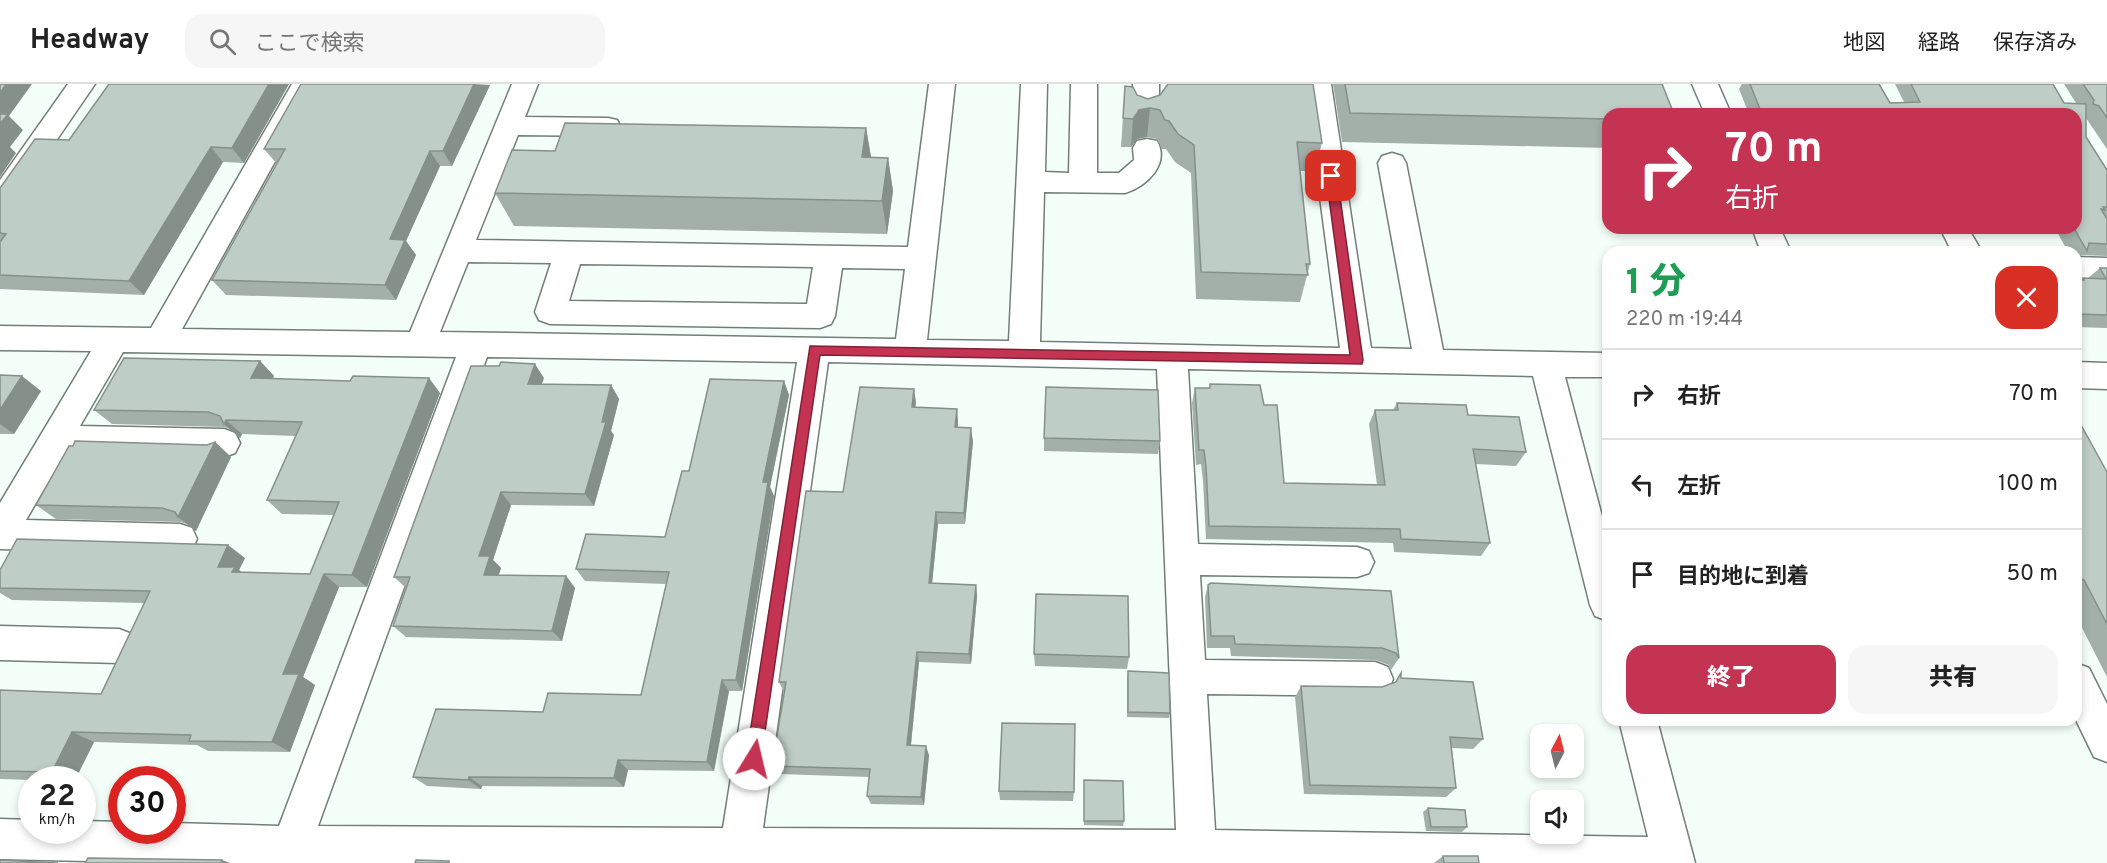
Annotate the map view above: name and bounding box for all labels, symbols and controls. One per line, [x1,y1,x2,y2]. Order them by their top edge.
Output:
search box [185,14,605,68]
text: Headway [30,23,149,59]
icon: search [206,25,239,58]
text: 地図 [1843,30,1885,57]
text: 経路 [1918,30,1960,57]
text: 保存済み [1993,30,2077,57]
text: ここで検索 [254,31,365,58]
text: 70 m [1725,124,1823,177]
icon: right [1626,132,1704,210]
pin [1305,150,1356,201]
icon: arrive [1314,159,1347,192]
text: 右折 [1725,183,1779,217]
text: 1 分 [1626,261,1686,307]
button: close [1995,266,2058,329]
text: 220 m · 19:44 [1626,307,1743,333]
icon: right [1626,378,1659,411]
text: 70 m [2009,381,2058,408]
text: 右折 [1677,384,1721,411]
icon: left [1626,468,1659,501]
text: 100 m [1998,471,2058,498]
text: 左折 [1677,474,1721,501]
icon: arrive [1626,558,1659,591]
text: 50 m [2006,561,2058,588]
text: 目的地に到着 [1677,564,1809,591]
button: 終了 [1626,645,1836,714]
button: 共有 [1848,645,2058,714]
north arrow [1530,724,1584,778]
map controls [1530,724,1584,844]
position arrow [722,727,786,791]
speed limit sign: 30 [108,766,186,844]
text: 22 [39,779,75,816]
button: sound [1530,790,1584,844]
text: km/h [39,811,75,830]

